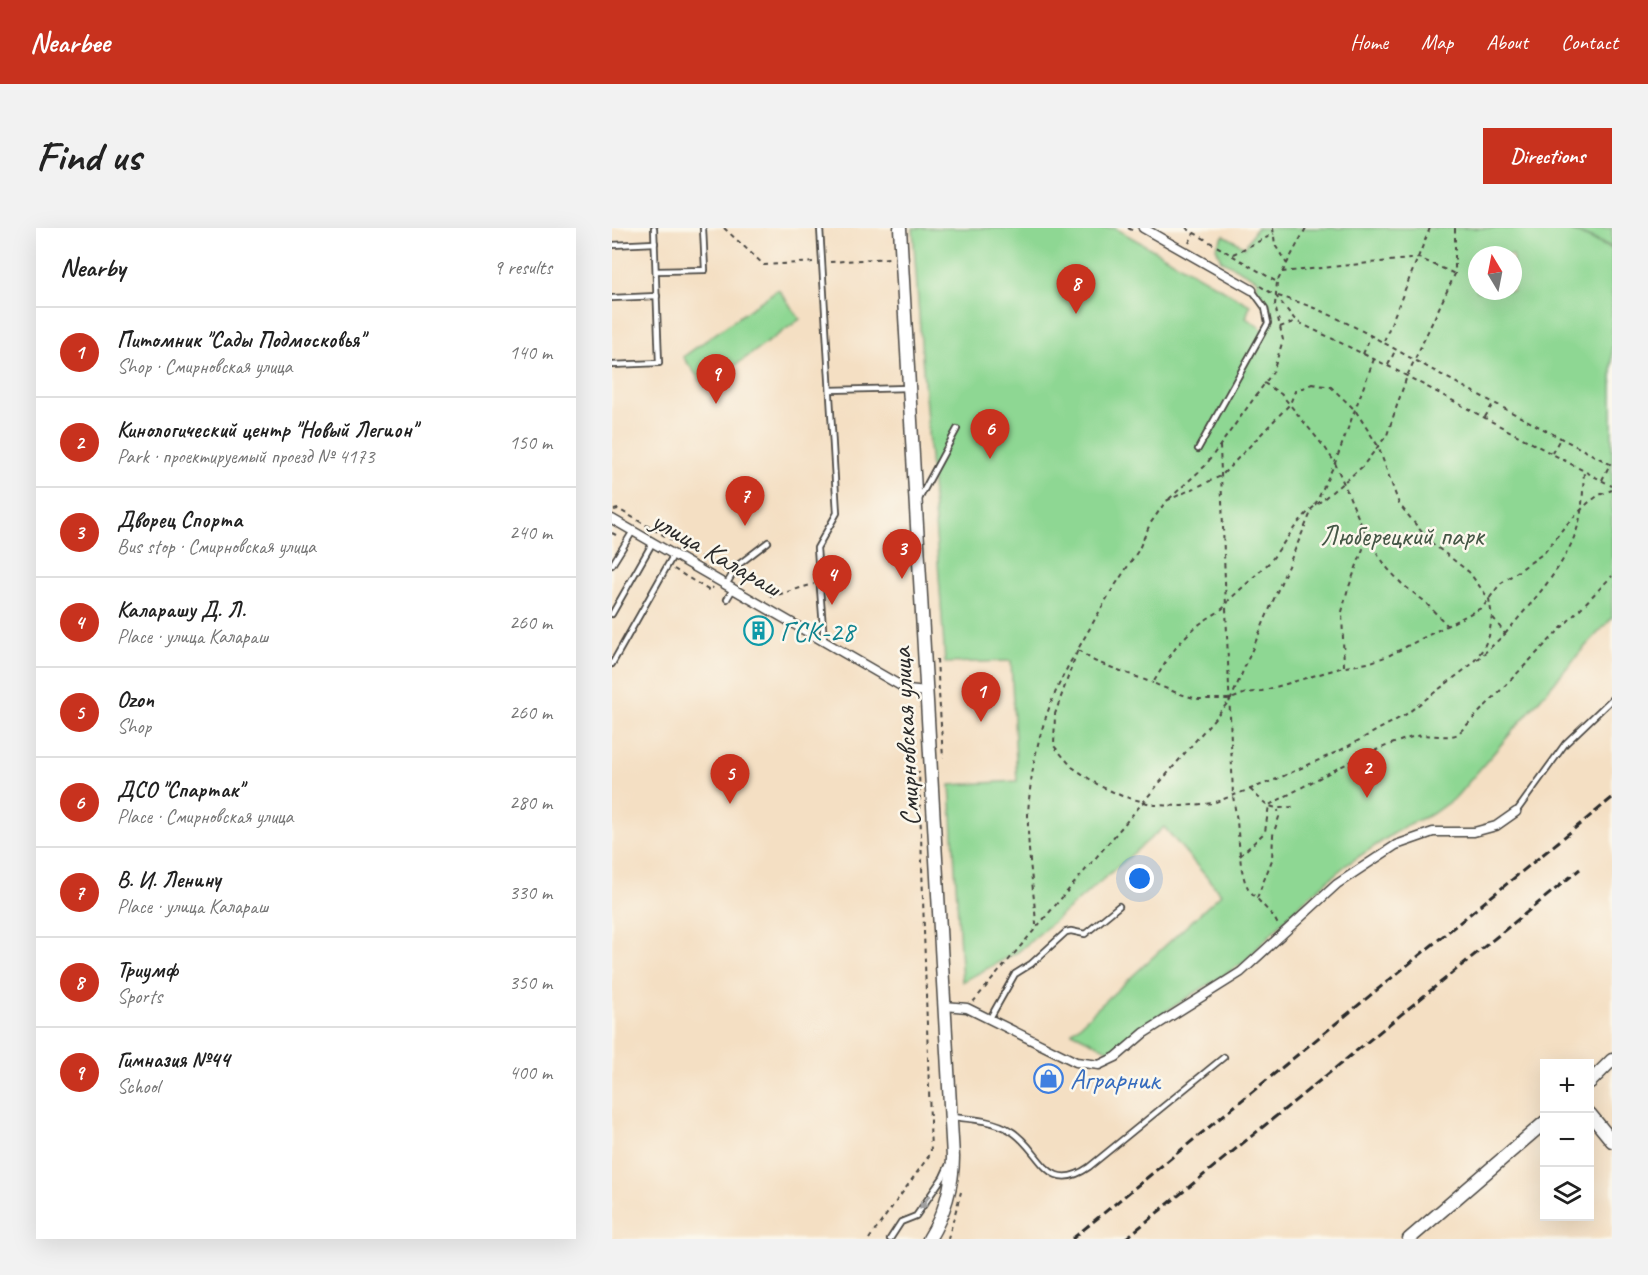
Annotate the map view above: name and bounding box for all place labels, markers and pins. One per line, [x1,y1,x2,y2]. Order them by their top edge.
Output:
pin: 8 [1056,264,1096,314]
pin: 9 [696,354,736,404]
pin: 6 [970,410,1010,459]
pin: 7 [726,476,764,526]
pin: 3 [882,530,922,579]
pin: 4 [812,556,852,605]
place label: ГСК-28 [780,614,857,649]
building icon: ГСК-28 [743,615,775,647]
pin: 1 [962,672,1000,722]
pin: 2 [1348,748,1386,798]
pin: 5 [710,754,750,804]
place label: Аграрник [1070,1062,1162,1097]
shop icon: Аграрник [1033,1063,1065,1095]

